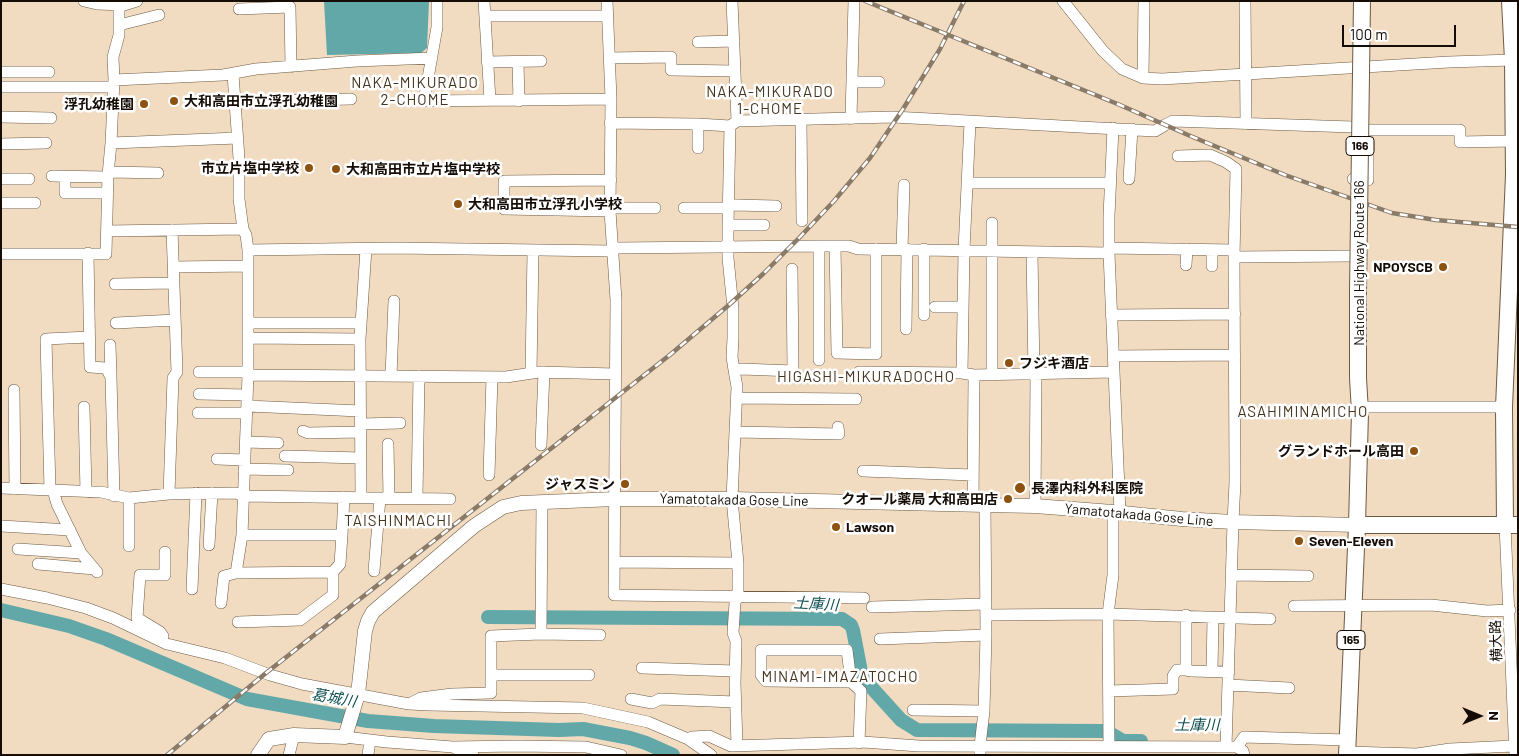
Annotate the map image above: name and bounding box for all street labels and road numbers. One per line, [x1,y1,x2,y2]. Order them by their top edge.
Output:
road number: 166 [1346,136,1374,156]
street label: National Highway Route 166 [1351,180,1367,346]
street label: Yamatotakada Gose Line [659,490,809,510]
street label: Yamatotakada Gose Line [1064,500,1214,530]
street label: 横大路 [1487,620,1505,662]
road number: 165 [1337,630,1365,650]

